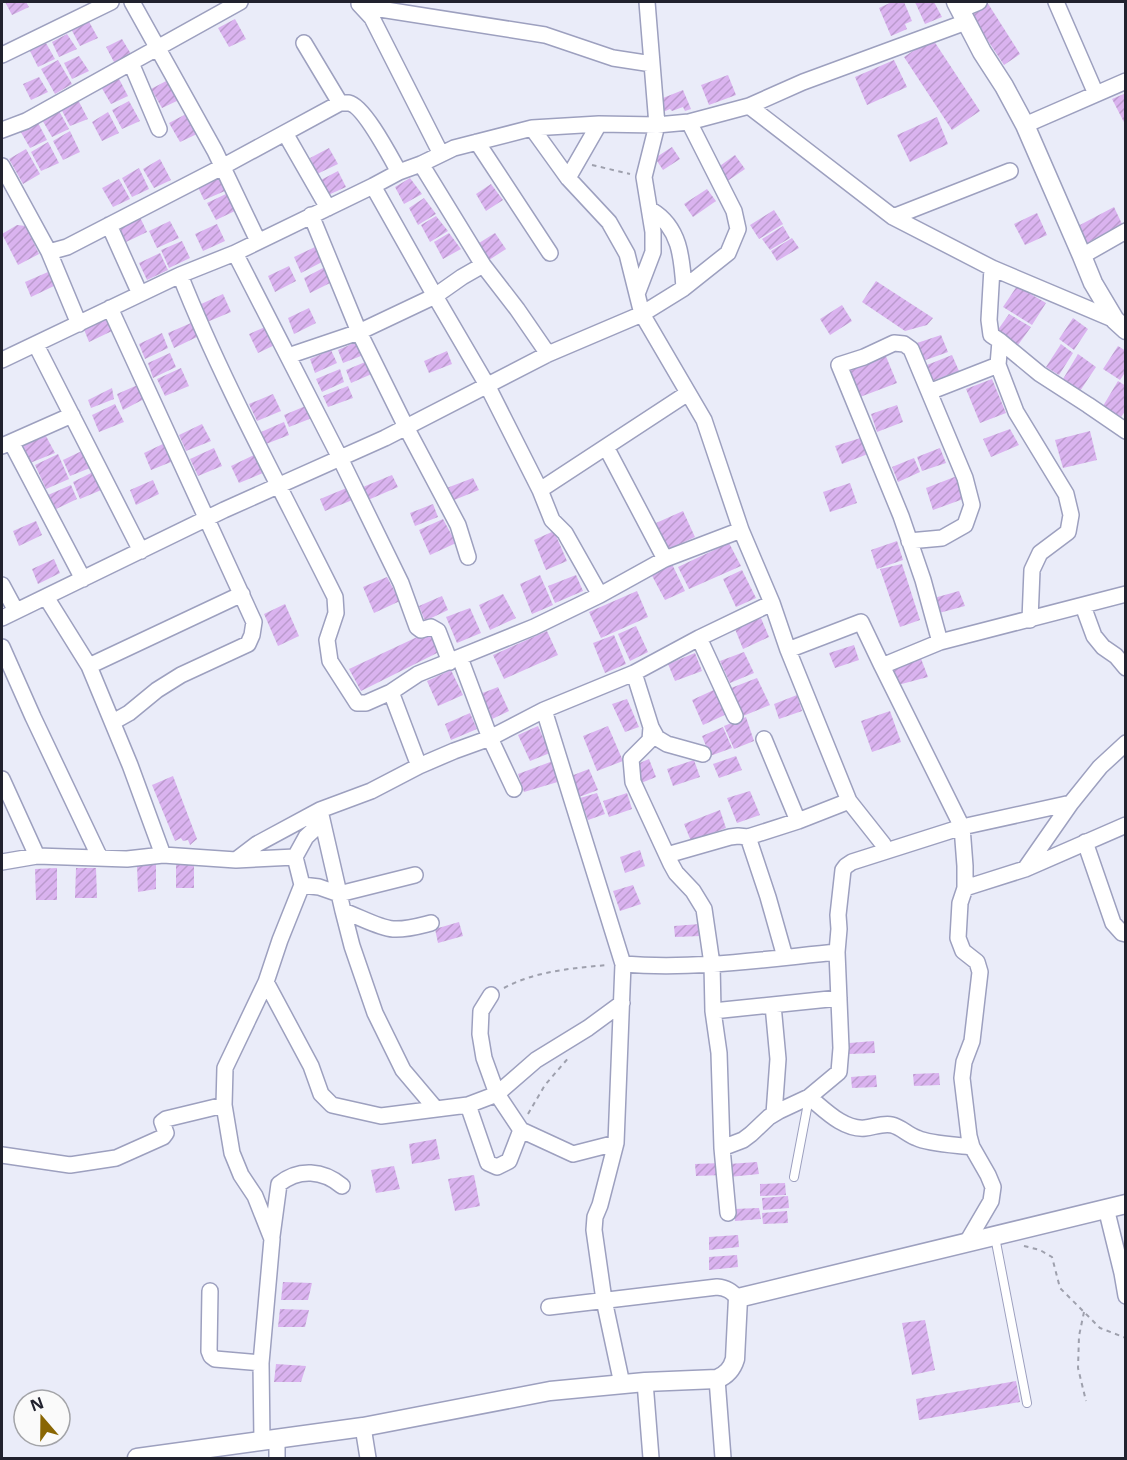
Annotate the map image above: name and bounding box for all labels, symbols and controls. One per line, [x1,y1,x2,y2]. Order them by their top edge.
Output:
north arrow [12,1388,72,1448]
text: N [27,1391,47,1416]

